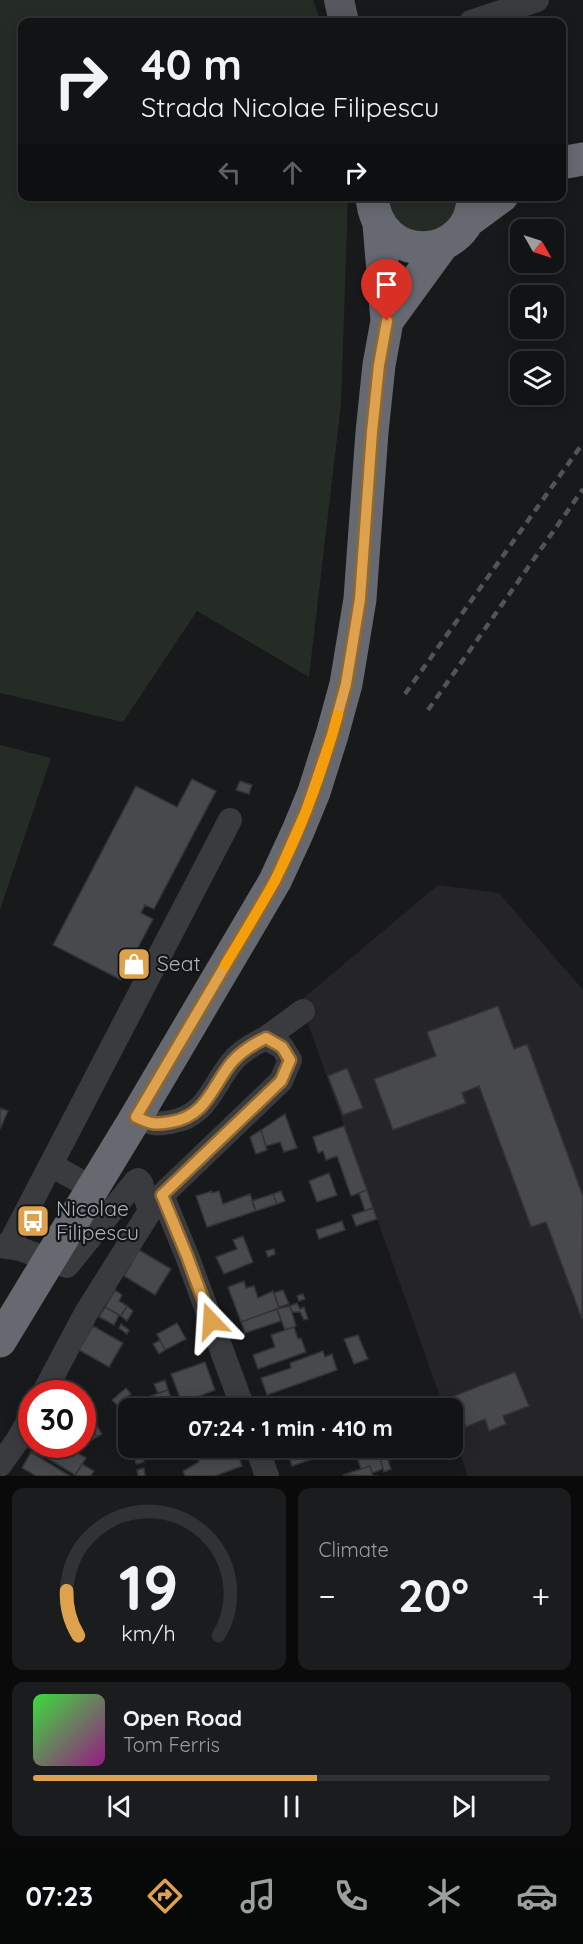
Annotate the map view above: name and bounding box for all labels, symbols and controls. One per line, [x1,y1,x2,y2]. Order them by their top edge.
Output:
text: 40 m [141,38,242,91]
icon: right [42,42,120,120]
text: Strada Nicolae Filipescu [141,90,439,124]
icon: left [213,156,246,189]
icon: ahead [276,156,309,189]
icon: right [339,156,372,189]
north arrow [510,219,564,273]
map controls [510,219,564,405]
pin [361,259,412,321]
icon: arrive [370,268,403,301]
button: sound [510,285,564,339]
button: layers [510,351,564,405]
shop icon: Seat [116,946,152,982]
place label: Seat [157,950,201,976]
place label: Nicolae Filipescu [56,1195,139,1245]
bus stop icon: Nicolae Filipescu [15,1203,51,1239]
position arrow [179,1289,243,1353]
speed limit sign: 30 [18,1380,96,1458]
text: 07:24 · 1 min · 410 m [188,1414,393,1442]
text: Climate [319,1537,389,1562]
text: 19 [119,1548,179,1626]
text: 20° [398,1567,469,1623]
text: − [319,1575,336,1616]
text: + [531,1575,550,1616]
text: km/h [122,1620,176,1646]
text: Open Road [123,1704,242,1732]
text: Tom Ferris [123,1732,220,1757]
icon: previous [103,1790,136,1823]
icon: pause [275,1790,308,1823]
icon: next [447,1790,480,1823]
icon: directions [144,1875,186,1917]
icon: music [237,1875,279,1917]
icon: phone [330,1875,372,1917]
icon: climate [423,1875,465,1917]
icon: car [516,1875,558,1917]
text: 07:23 [25,1879,93,1913]

